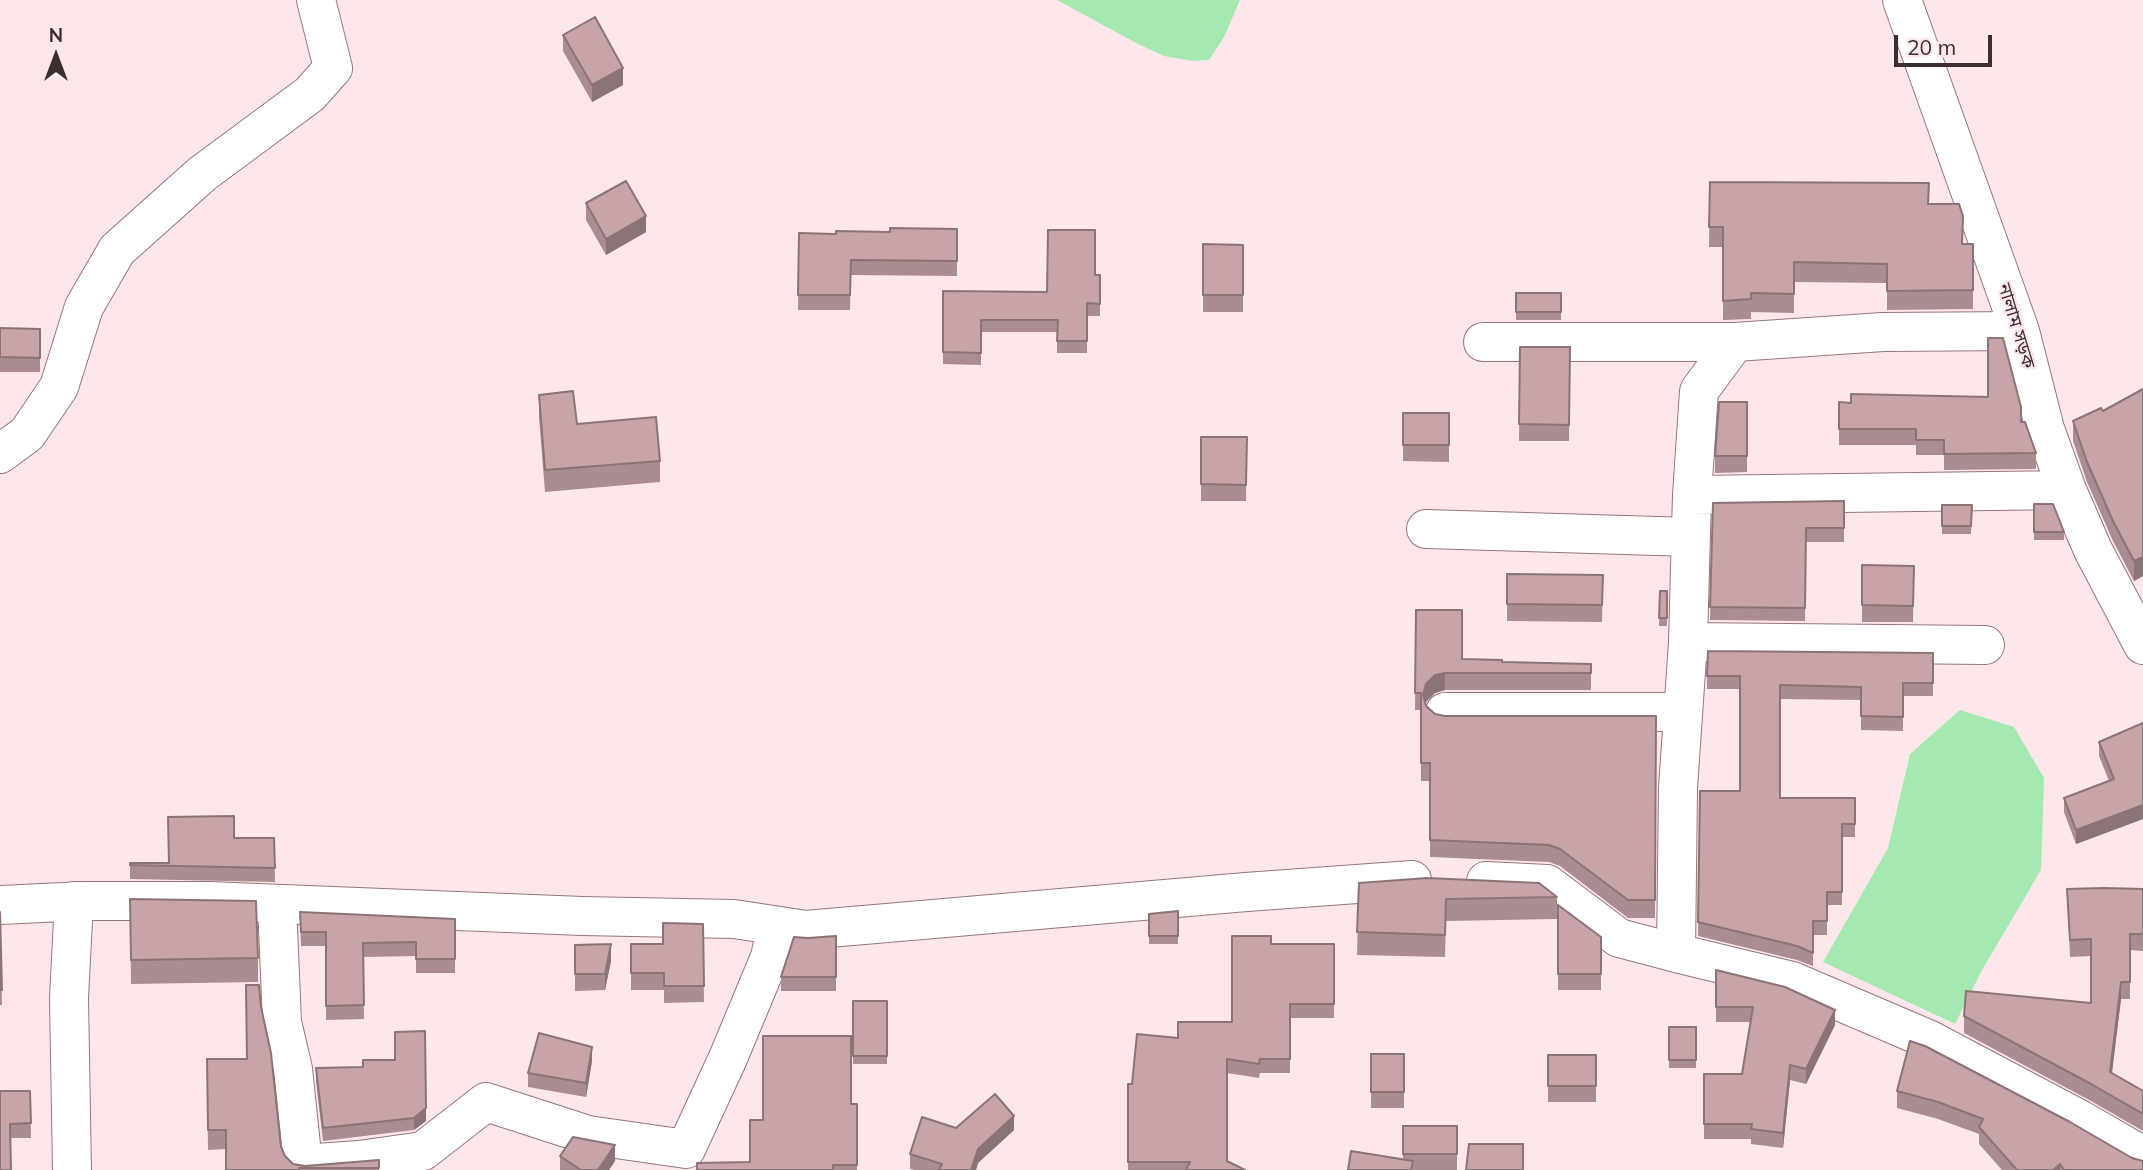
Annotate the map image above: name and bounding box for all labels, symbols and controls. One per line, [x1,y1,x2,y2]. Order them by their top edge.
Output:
north arrow [21,21,91,91]
scale bar [1898,21,1996,65]
text: N [49,23,63,47]
text: 20 m [1907,34,1956,60]
street label: নালাম সড়ক [1993,281,2039,371]

